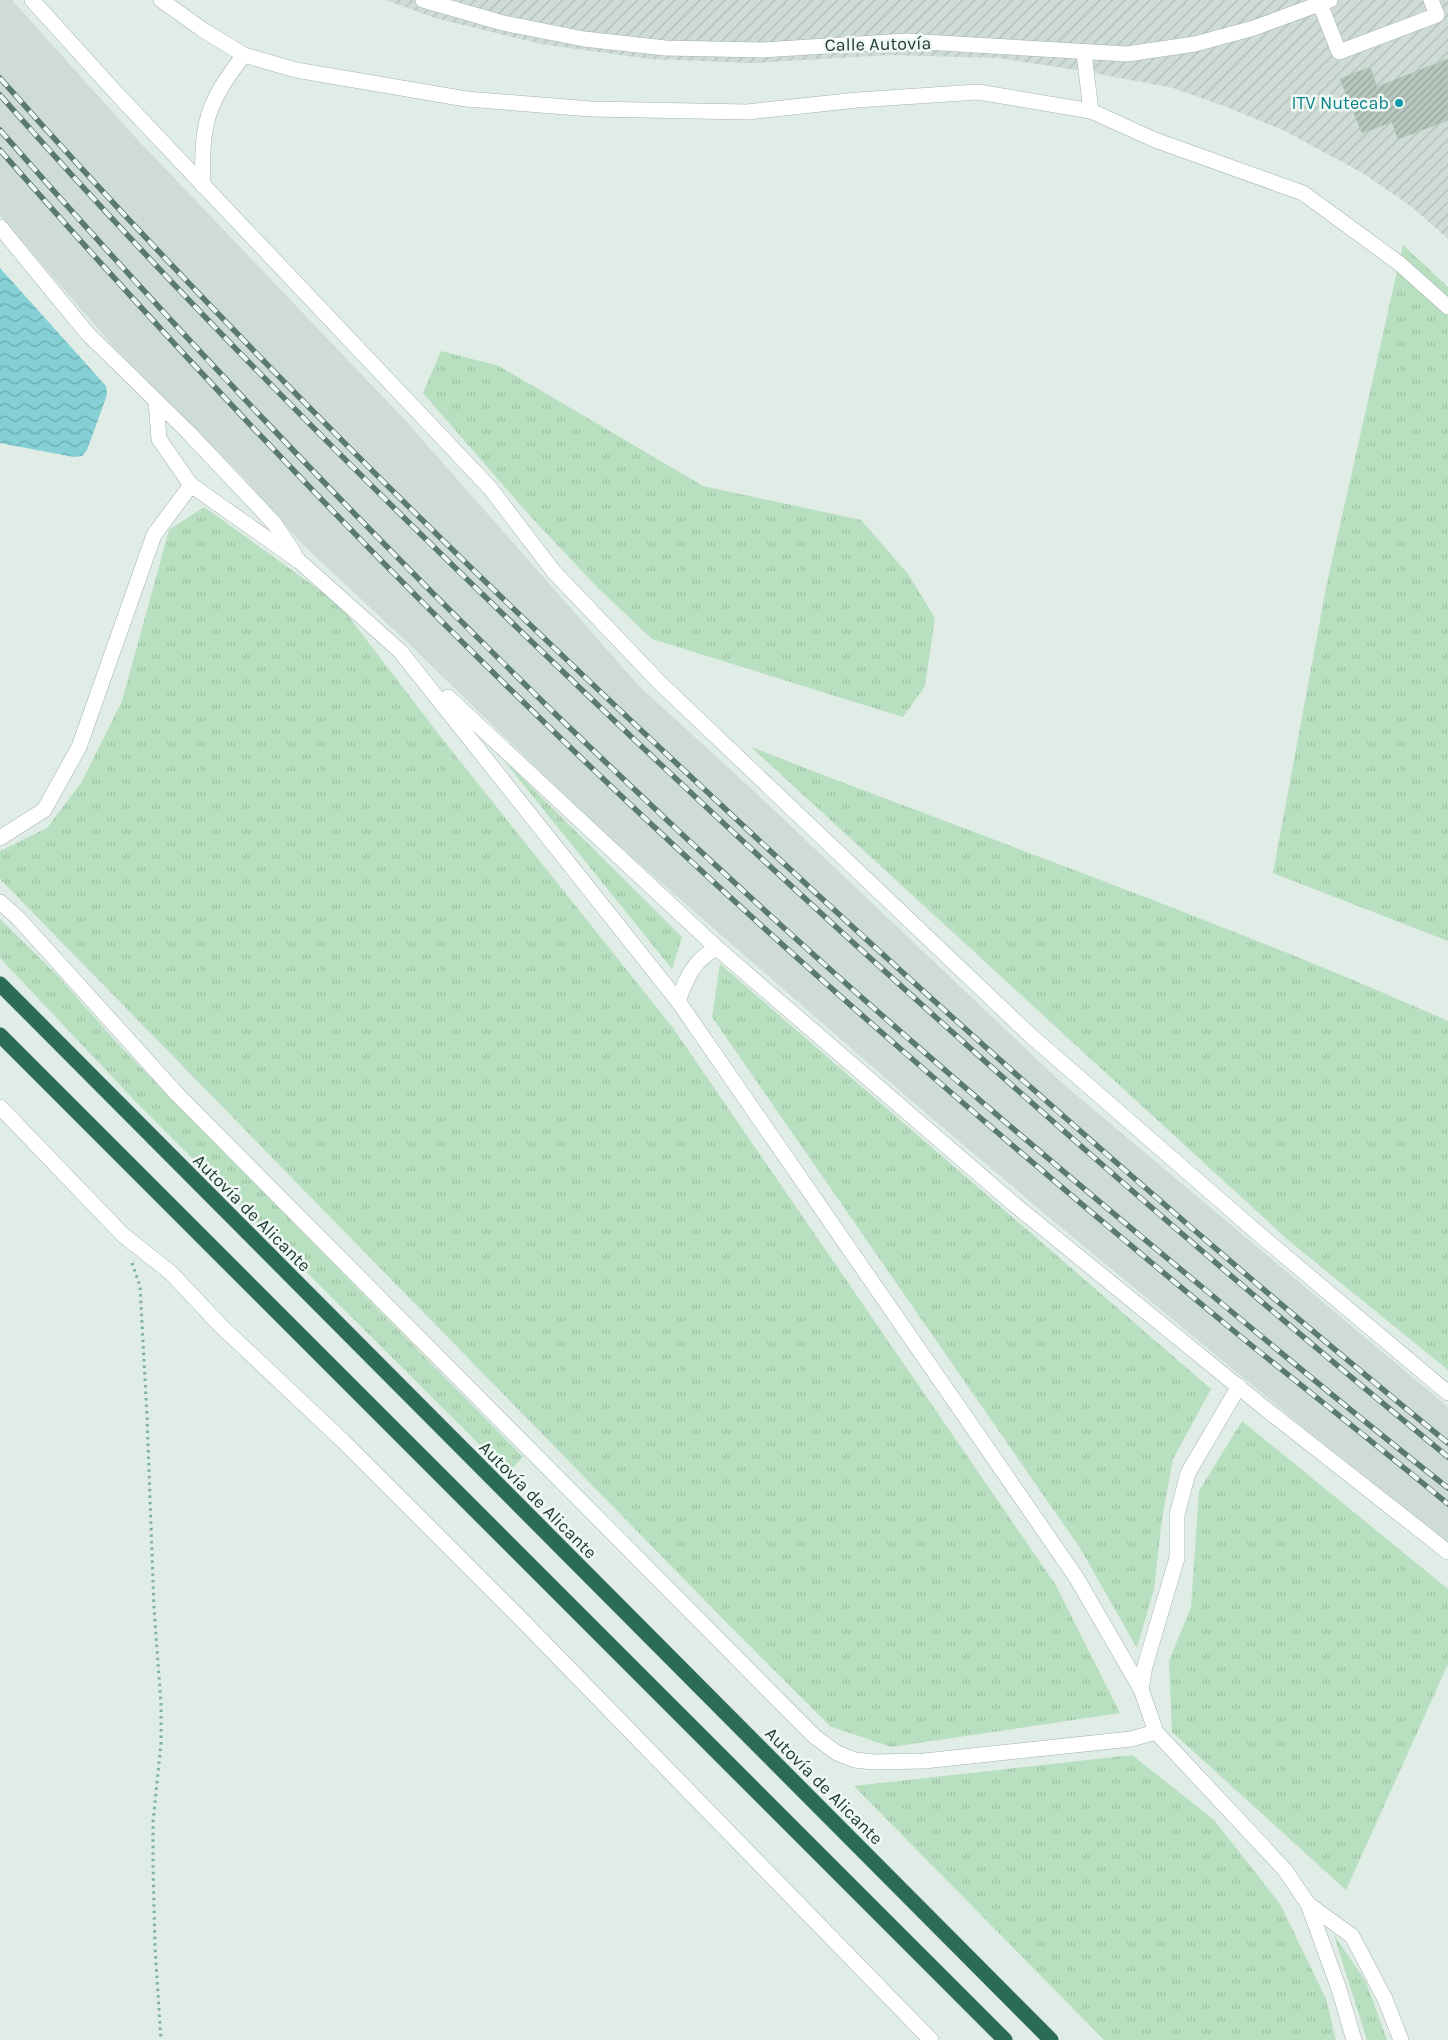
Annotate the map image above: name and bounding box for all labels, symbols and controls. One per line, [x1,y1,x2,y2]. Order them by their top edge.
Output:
street label: Calle Autovía [824,32,932,56]
place label: ITV Nutecab [1291,92,1389,114]
marker: ITV Nutecab [1393,97,1405,109]
street label: Autovía de Alicante [189,1150,315,1276]
street label: Autovía de Alicante [475,1437,601,1563]
street label: Autovía de Alicante [761,1723,887,1849]

